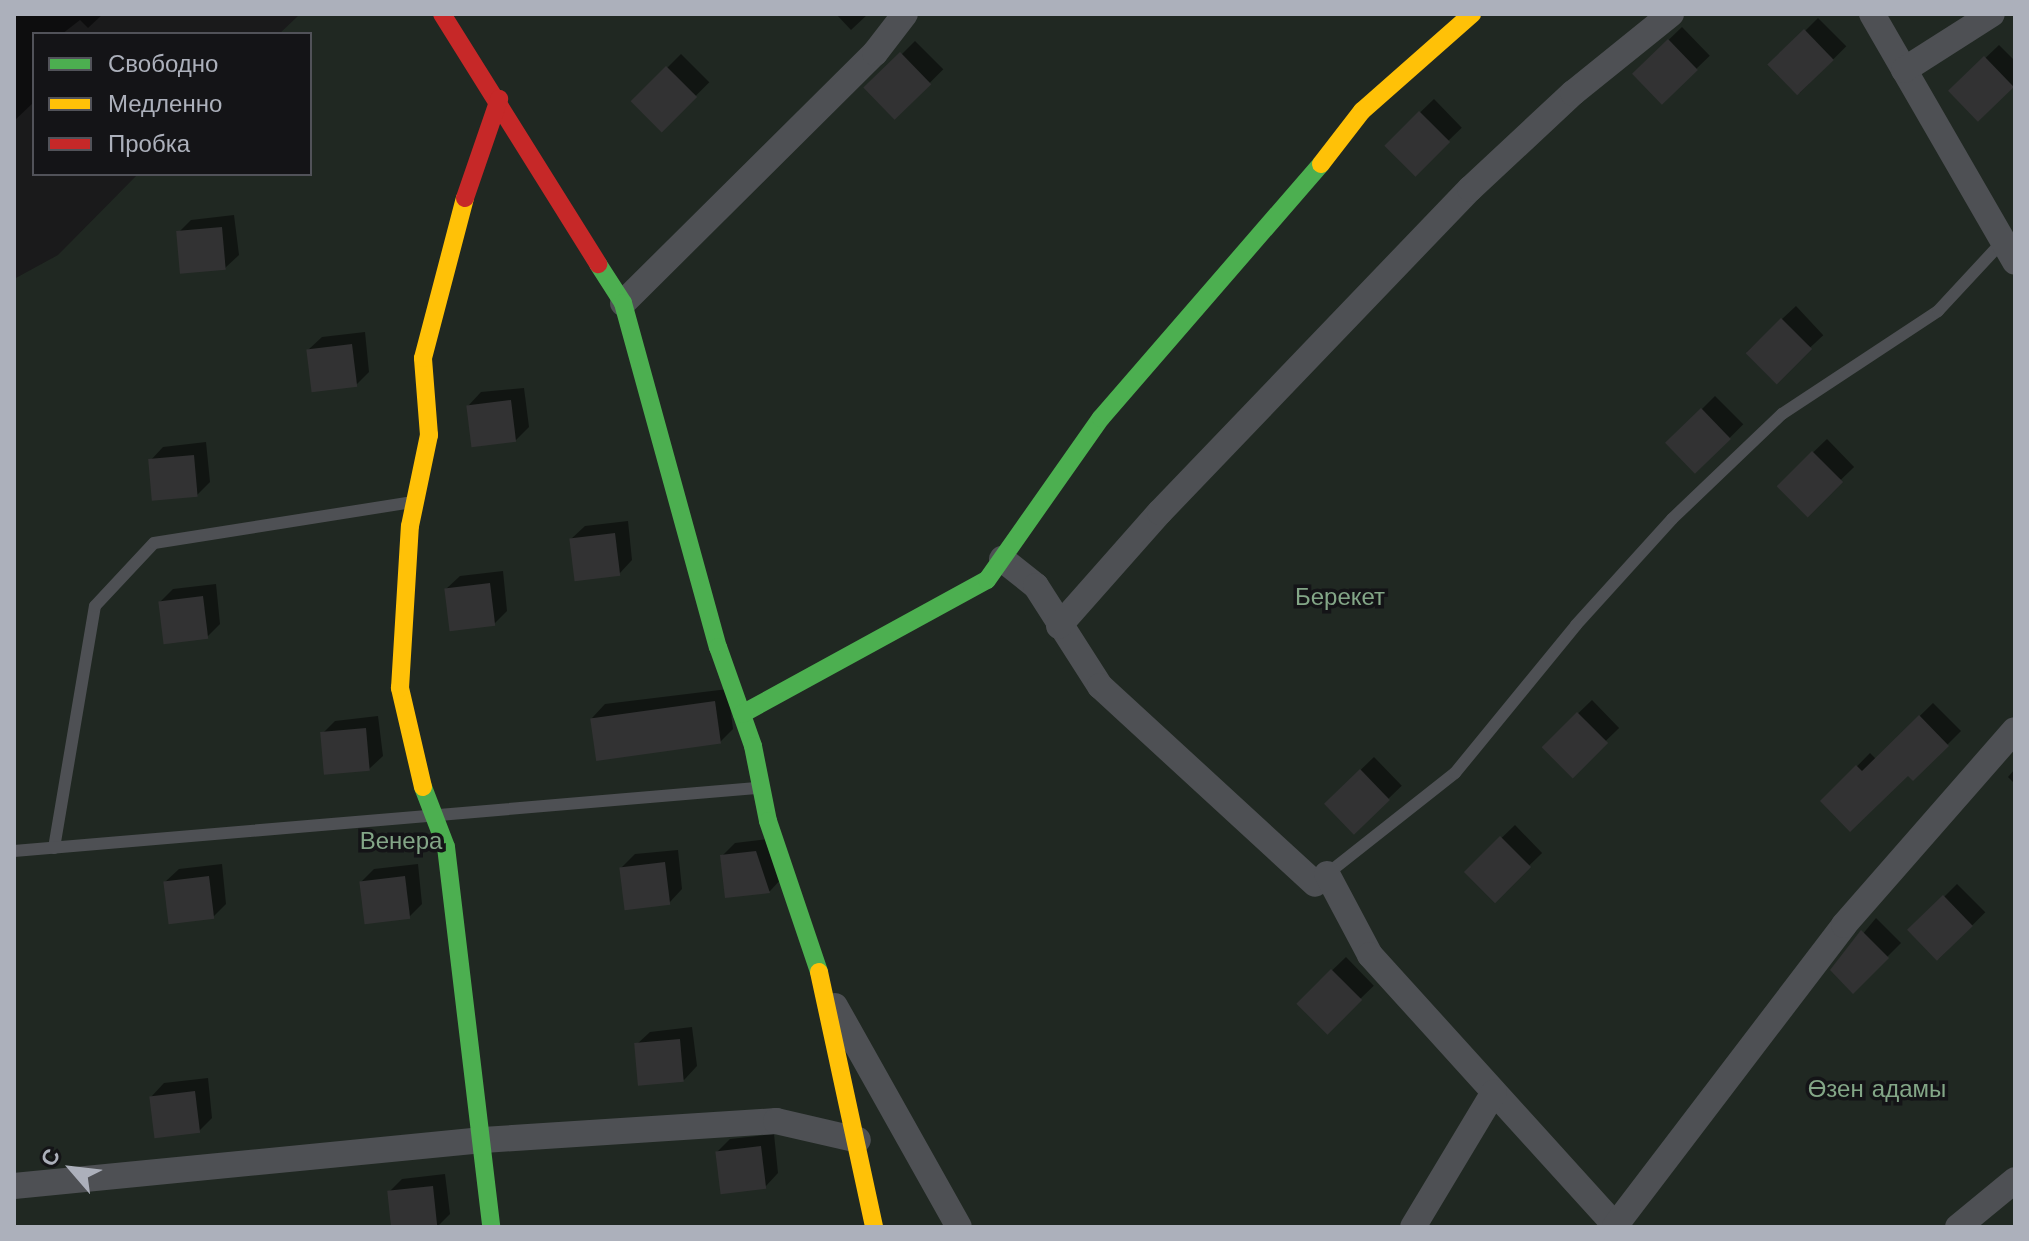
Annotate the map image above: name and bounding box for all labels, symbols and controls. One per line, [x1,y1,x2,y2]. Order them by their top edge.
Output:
legend [32,32,312,176]
text: Свободно [108,50,218,78]
text: Медленно [108,90,222,118]
text: Пробка [108,130,190,158]
park label: Берекет [1295,584,1385,612]
park label: Венера [360,828,442,856]
park label: Өзен адамы [1808,1076,1946,1104]
north arrow [32,1129,112,1209]
text: С [36,1145,65,1170]

